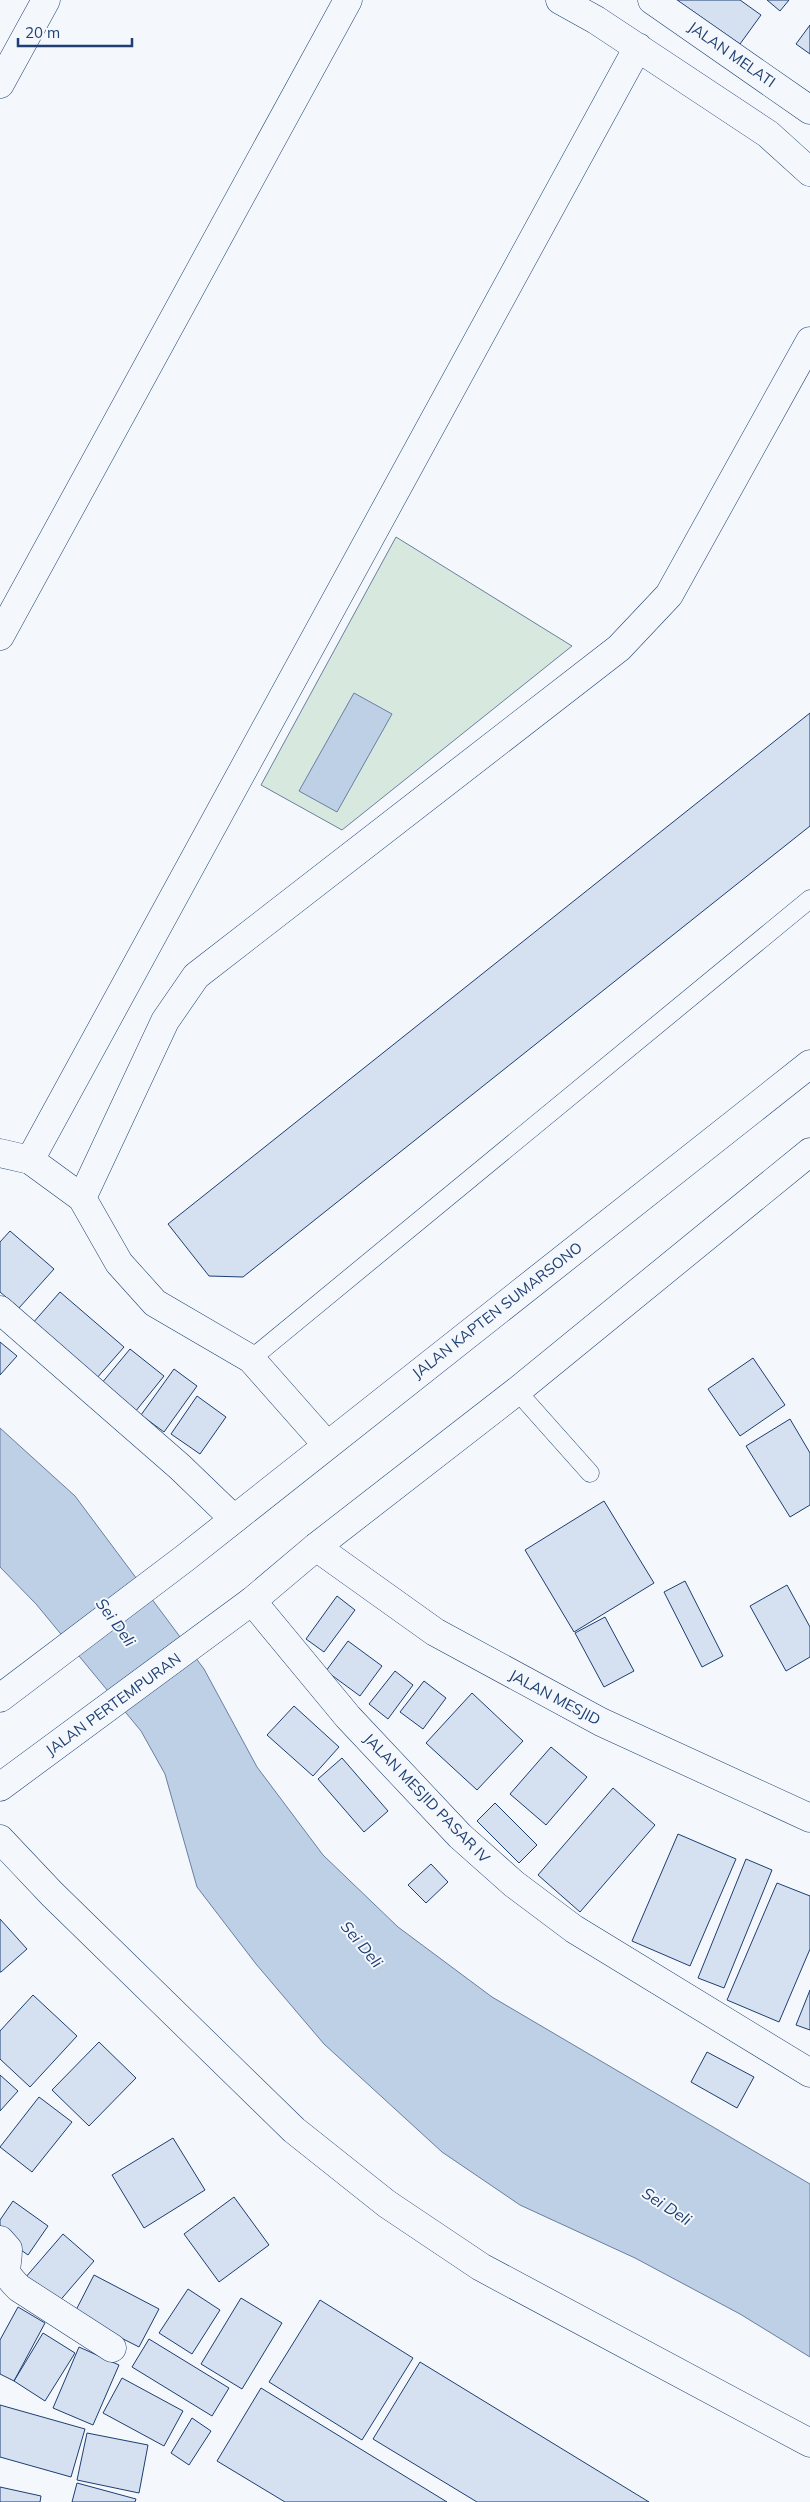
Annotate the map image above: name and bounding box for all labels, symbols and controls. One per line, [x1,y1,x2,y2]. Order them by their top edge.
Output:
scale bar [18,15,131,47]
street label: JALAN MELATI [685,17,779,91]
text: 20 m [25,23,60,42]
street label: JALAN KAPTEN SUMARSONO [408,1238,586,1382]
water label: Sei Deli [92,1594,140,1650]
street label: JALAN PERTEMPURAN [42,1649,184,1759]
street label: JALAN MESJID [506,1665,604,1729]
street label: JALAN MESJID PASAR IV [360,1729,494,1867]
water label: Sei Deli [337,1917,387,1972]
water label: Sei Deli [639,2183,696,2229]

